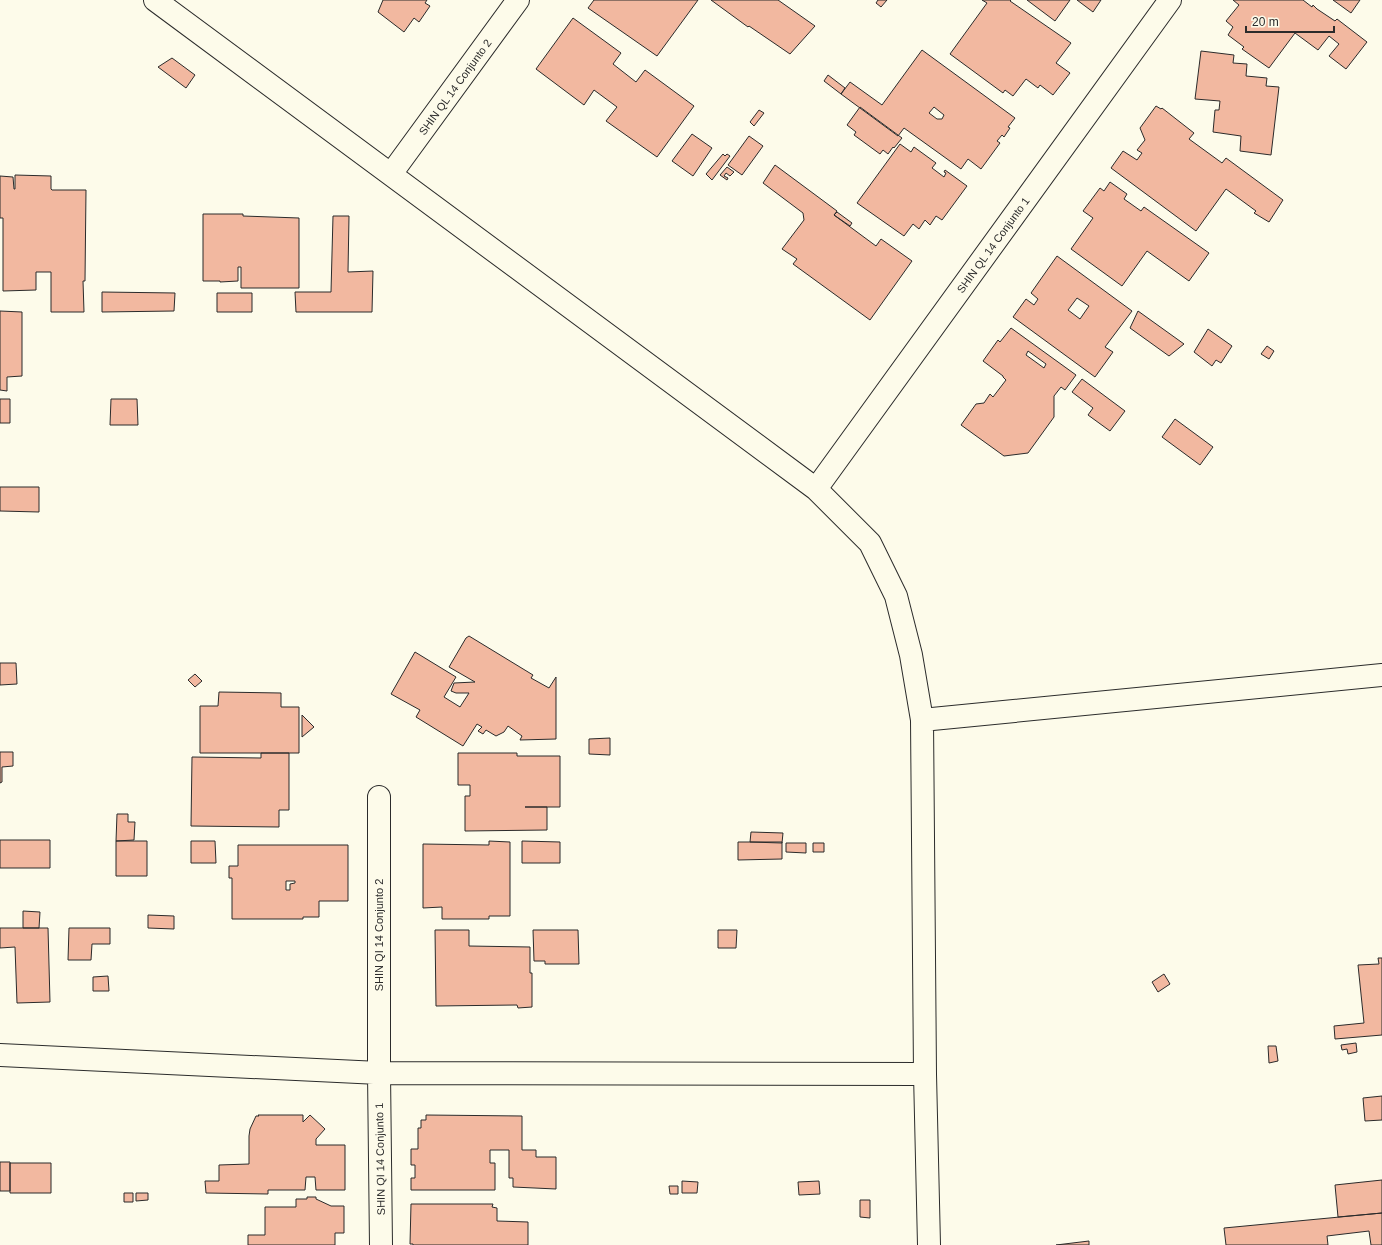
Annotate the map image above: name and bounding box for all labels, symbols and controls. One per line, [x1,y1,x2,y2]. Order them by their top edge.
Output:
scale bar [1246,8,1334,34]
text: 20 m [1252,15,1279,29]
street label: SHIN QL 14 Conjunto 2 [416,37,494,137]
street label: SHIN QL 14 Conjunto 1 [954,195,1032,295]
street label: SHIN QI 14 Conjunto 2 [373,879,385,991]
street label: SHIN QI 14 Conjunto 1 [373,1103,387,1215]

